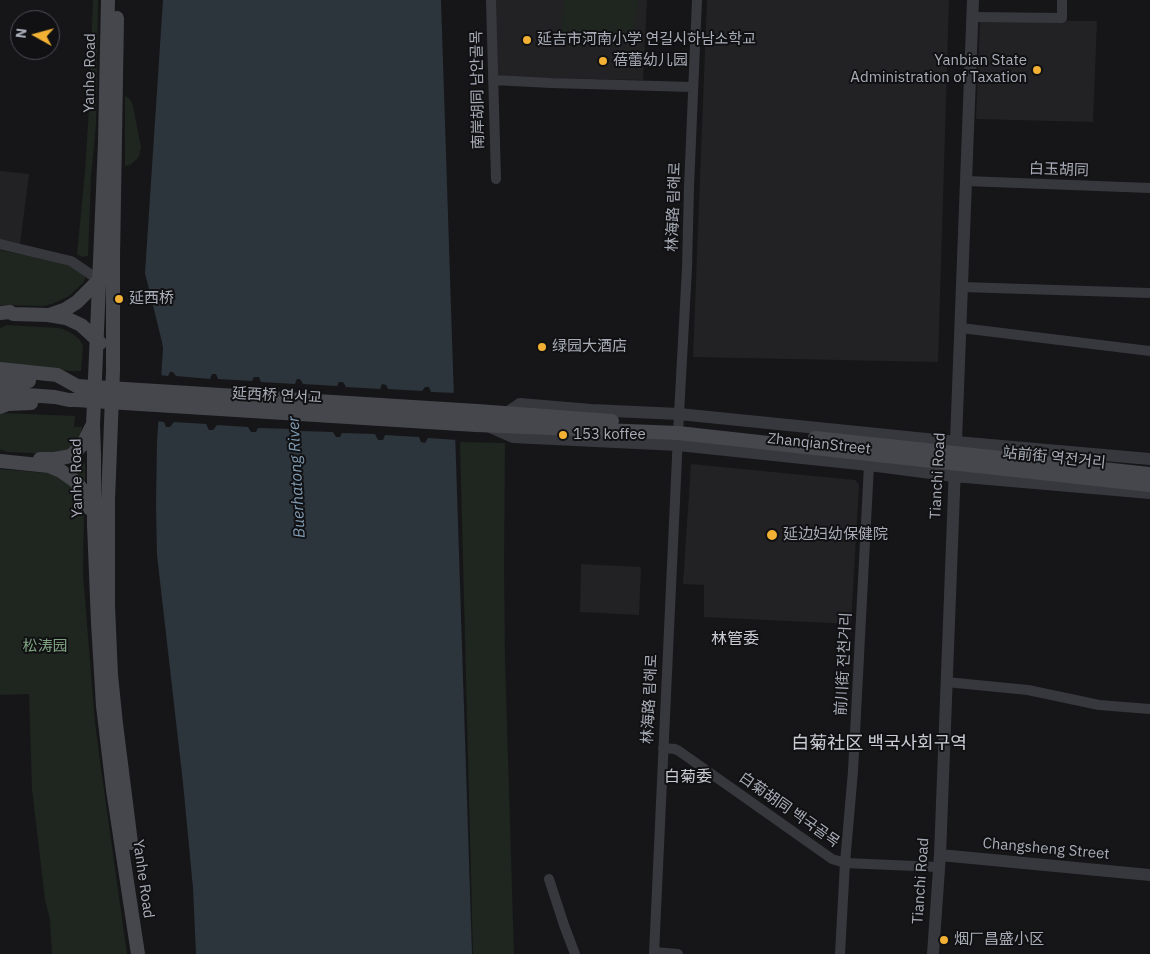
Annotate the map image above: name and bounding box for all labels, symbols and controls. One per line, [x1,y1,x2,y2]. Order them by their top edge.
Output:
north arrow [10,10,60,60]
text: N [12,27,31,39]
street label: 南岸胡同 남안골목 [468,30,488,150]
place label: 延吉市河南小学 연길시하남소학교 [537,31,756,49]
street label: Yanhe Road [80,33,100,113]
marker: 延吉市河南小学 연길시하남소학교 [521,34,533,46]
place label: 蓓蕾幼儿园 [613,52,688,70]
place label: Yanbian State Administration of Taxation [850,52,1027,87]
marker: 蓓蕾幼儿园 [597,55,609,67]
marker: Yanbian State Administration of Taxation [1031,64,1043,76]
street label: 白玉胡同 [1029,160,1089,180]
street label: 林海路 림해로 [663,162,685,252]
place label: 延西桥 [129,290,174,308]
marker: 延西桥 [113,293,125,305]
place label: 绿园大酒店 [552,338,627,356]
marker: 绿园大酒店 [536,341,548,353]
street label: 延西桥 연서교 [232,385,322,407]
water label: Buerhatong River [284,416,310,538]
place label: 153 koffee [573,426,646,444]
marker: 153 koffee [557,429,569,441]
street label: ZhanqianStreet [766,430,872,458]
street label: Tianchi Road [927,432,949,520]
street label: Yanhe Road [67,438,87,518]
street label: 站前街 역전거리 [1001,444,1107,472]
place label: 延边妇幼保健院 [783,526,888,544]
marker: 延边妇幼保健院 [765,528,779,542]
street label: 前川街 전천거리 [832,612,856,716]
district label: 林管委 [711,629,759,649]
park label: 松涛园 [23,638,67,656]
street label: 林海路 림해로 [639,654,661,744]
district label: 白菊社区 백국사회구역 [791,733,967,755]
district label: 白菊委 [664,767,712,787]
street label: 白菊胡同 백국골목 [735,769,843,851]
street label: Changsheng Street [982,834,1110,864]
street label: Tianchi Road [909,837,933,925]
street label: Yanhe Road [129,838,157,920]
place label: 烟厂昌盛小区 [954,931,1044,949]
marker: 烟厂昌盛小区 [938,934,950,946]

